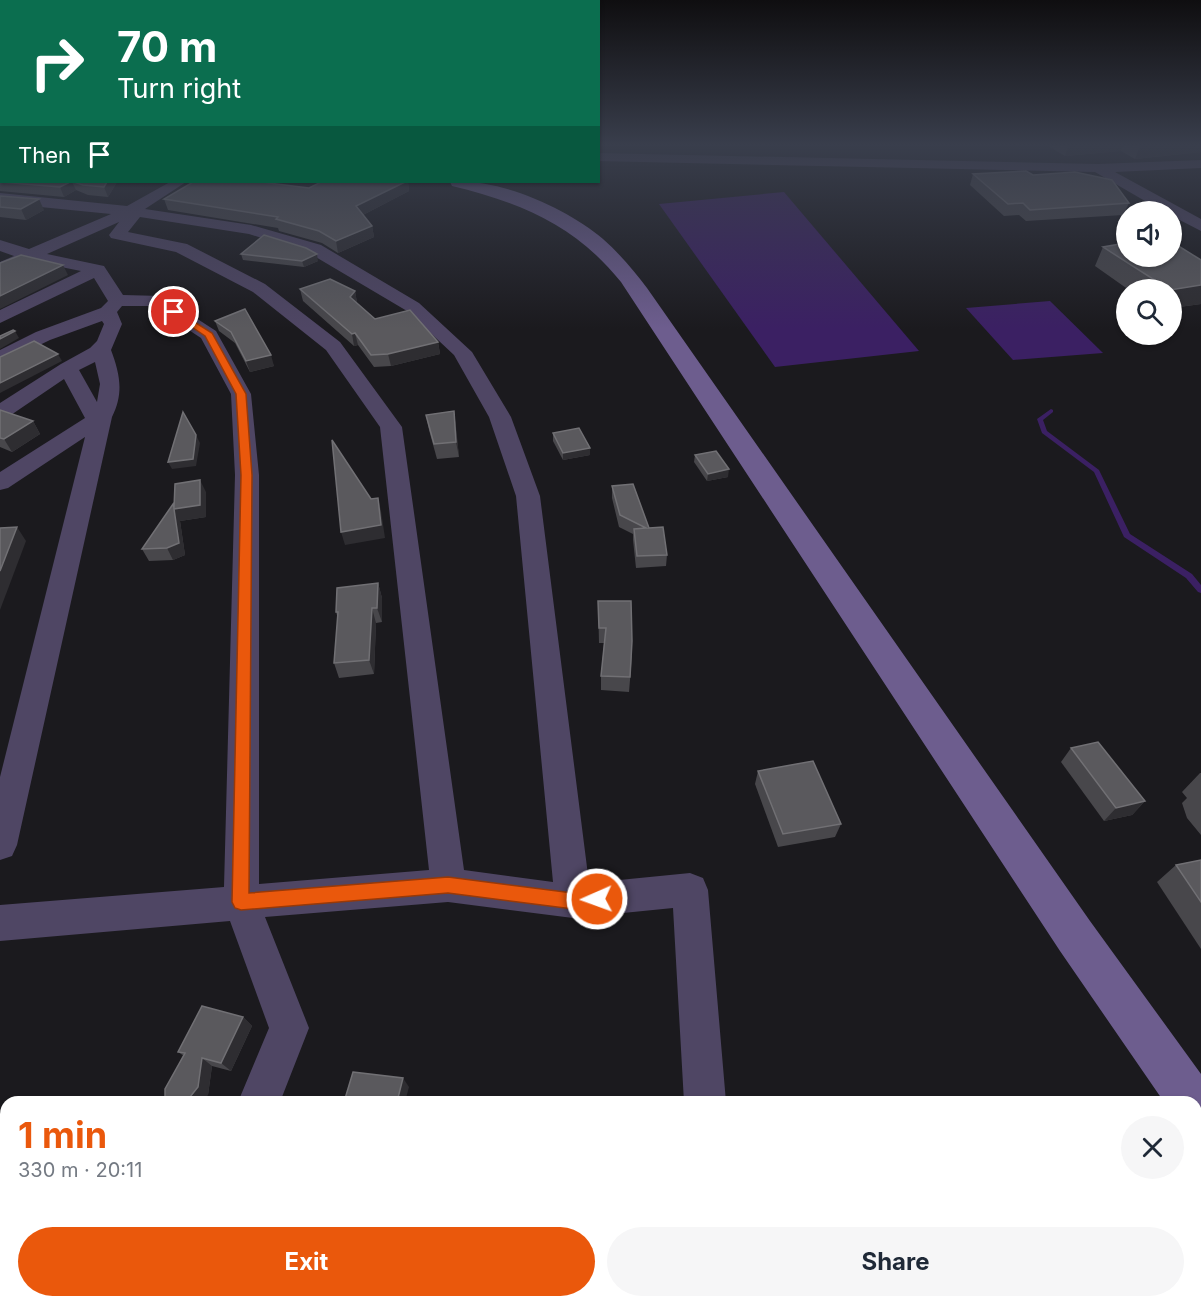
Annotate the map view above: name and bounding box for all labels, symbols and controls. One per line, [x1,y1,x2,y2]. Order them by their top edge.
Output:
text: 70 m [117,21,217,72]
icon: right [18,24,96,102]
text: Turn right [117,72,241,105]
icon: arrive [83,138,116,171]
text: Then [18,142,71,168]
map controls [1116,201,1182,345]
button: sound [1116,201,1182,267]
button: search [1116,279,1182,345]
pin [148,286,199,337]
icon: arrive [157,295,190,328]
position arrow [565,867,629,931]
text: 1 min [18,1113,107,1157]
button: close [1121,1116,1184,1179]
text: 330 m · 20:11 [18,1158,142,1182]
button: Exit [18,1227,595,1296]
button: Share [607,1227,1184,1296]

